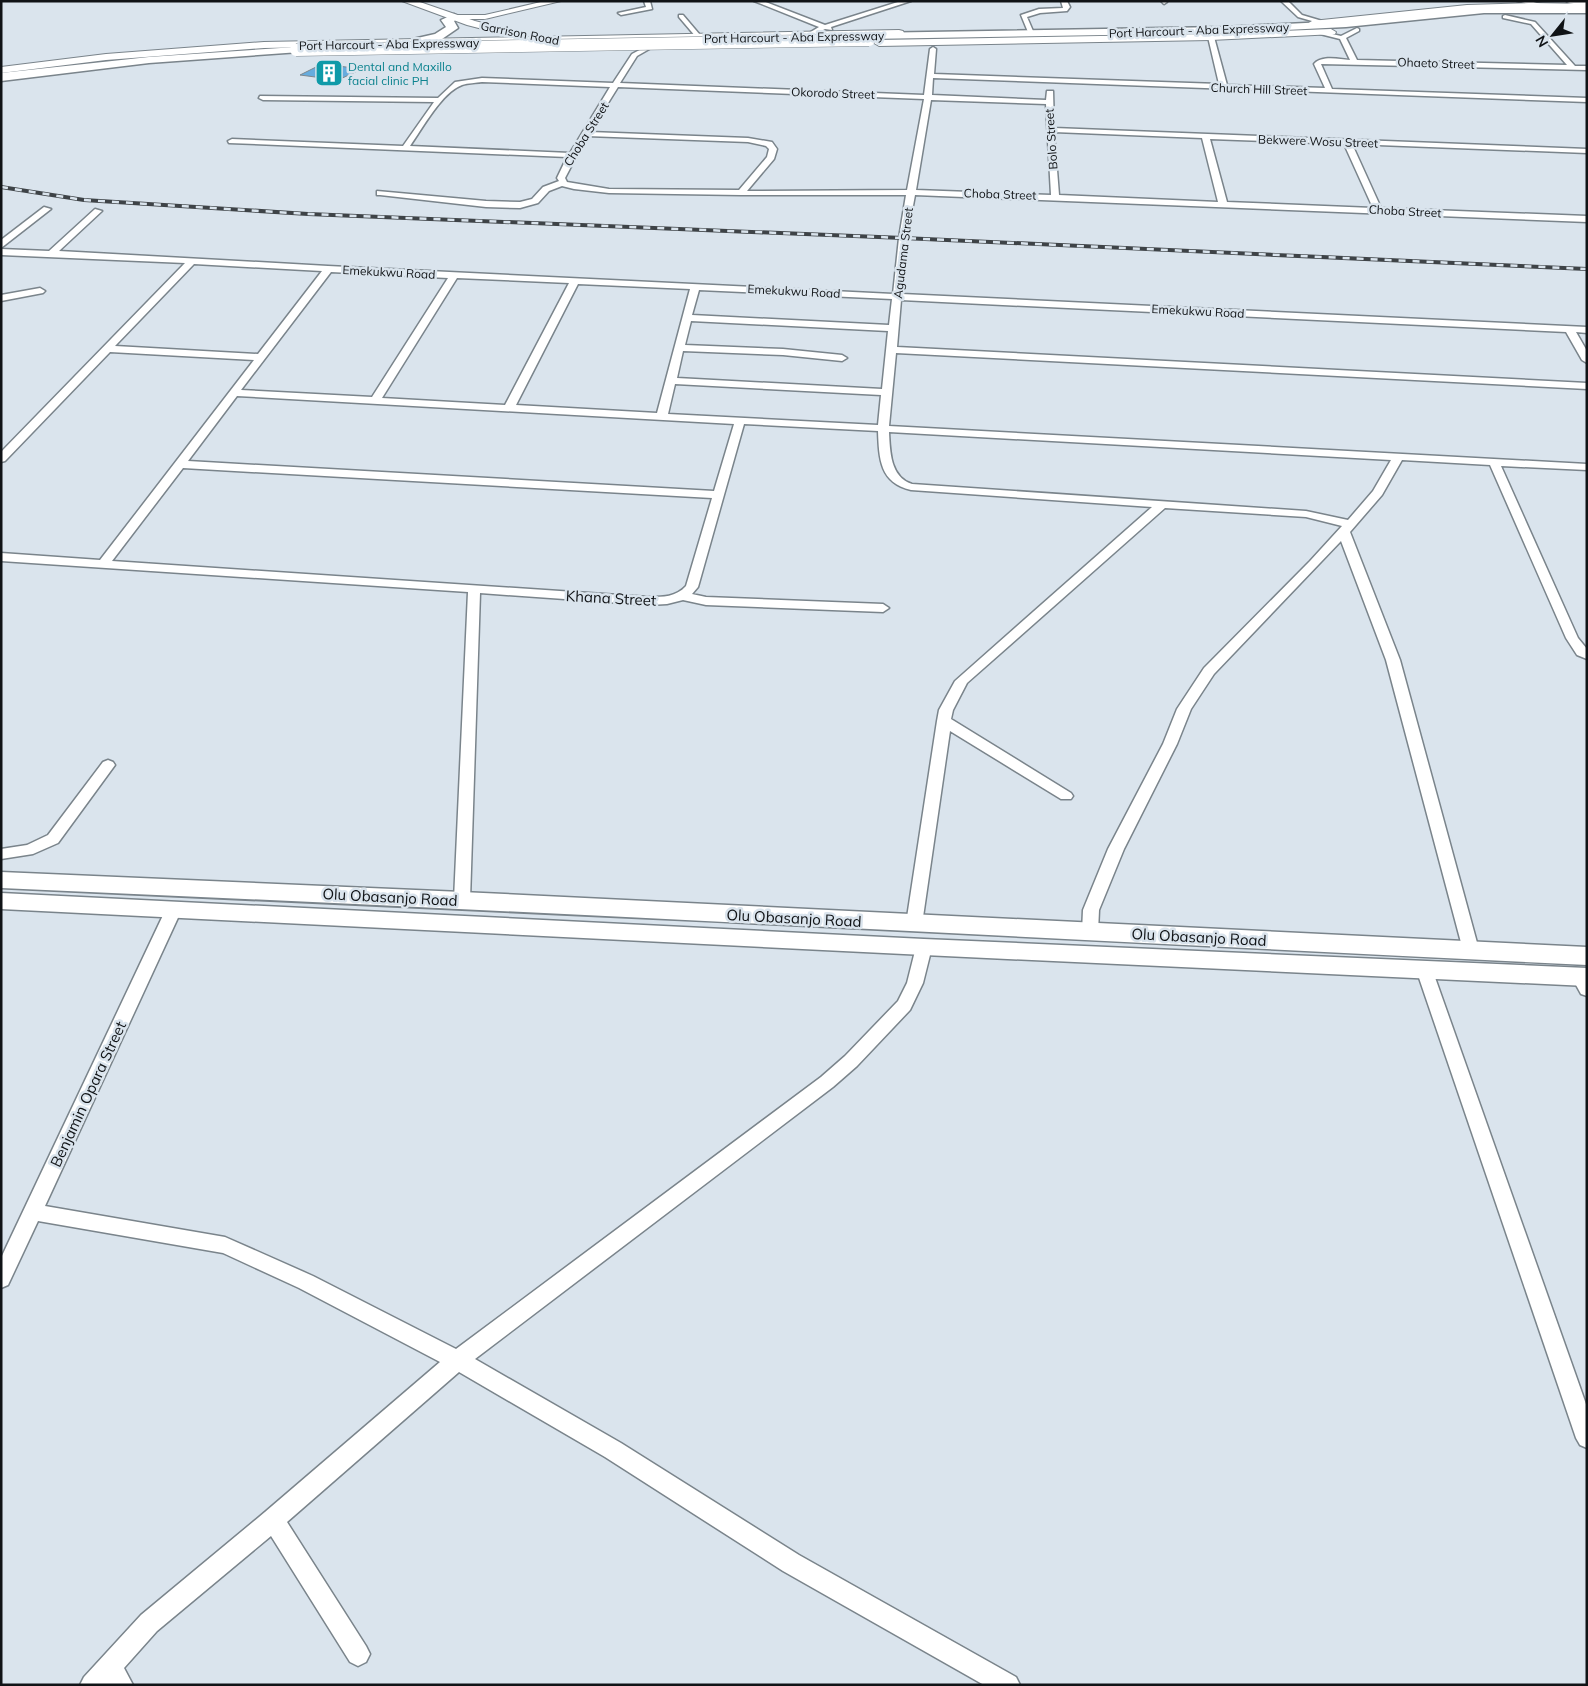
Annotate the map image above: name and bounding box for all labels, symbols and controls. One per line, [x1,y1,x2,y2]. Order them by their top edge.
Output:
north arrow [1528,10,1578,60]
street label: Garrison Road [479,18,561,48]
street label: Port Harcourt - Aba Expressway [1109,19,1290,41]
street label: Port Harcourt - Aba Expressway [704,28,885,46]
text: N [1531,32,1552,51]
street label: Port Harcourt - Aba Expressway [299,35,480,53]
street label: Ohaeto Street [1397,54,1475,72]
building icon: Dental and Maxillo facial clinic PH [314,58,344,88]
place label: Dental and Maxillo facial clinic PH [348,59,452,88]
street label: Church Hill Street [1210,80,1308,98]
street label: Okorodo Street [791,84,875,102]
street label: Choba Street [560,99,612,169]
street label: Bolo Street [1041,108,1061,170]
street label: Bekwere Wosu Street [1258,131,1378,151]
street label: Choba Street [963,185,1037,203]
street label: Choba Street [1368,202,1442,220]
street label: Agudama Street [890,207,916,299]
street label: Emekukwu Road [342,262,436,282]
street label: Emekukwu Road [747,281,841,301]
street label: Emekukwu Road [1151,301,1245,321]
street label: Khana Street [565,586,657,610]
street label: Olu Obasanjo Road [322,884,458,910]
street label: Olu Obasanjo Road [726,905,862,931]
street label: Olu Obasanjo Road [1131,924,1267,950]
street label: Benjamin Opara Street [46,1018,130,1170]

